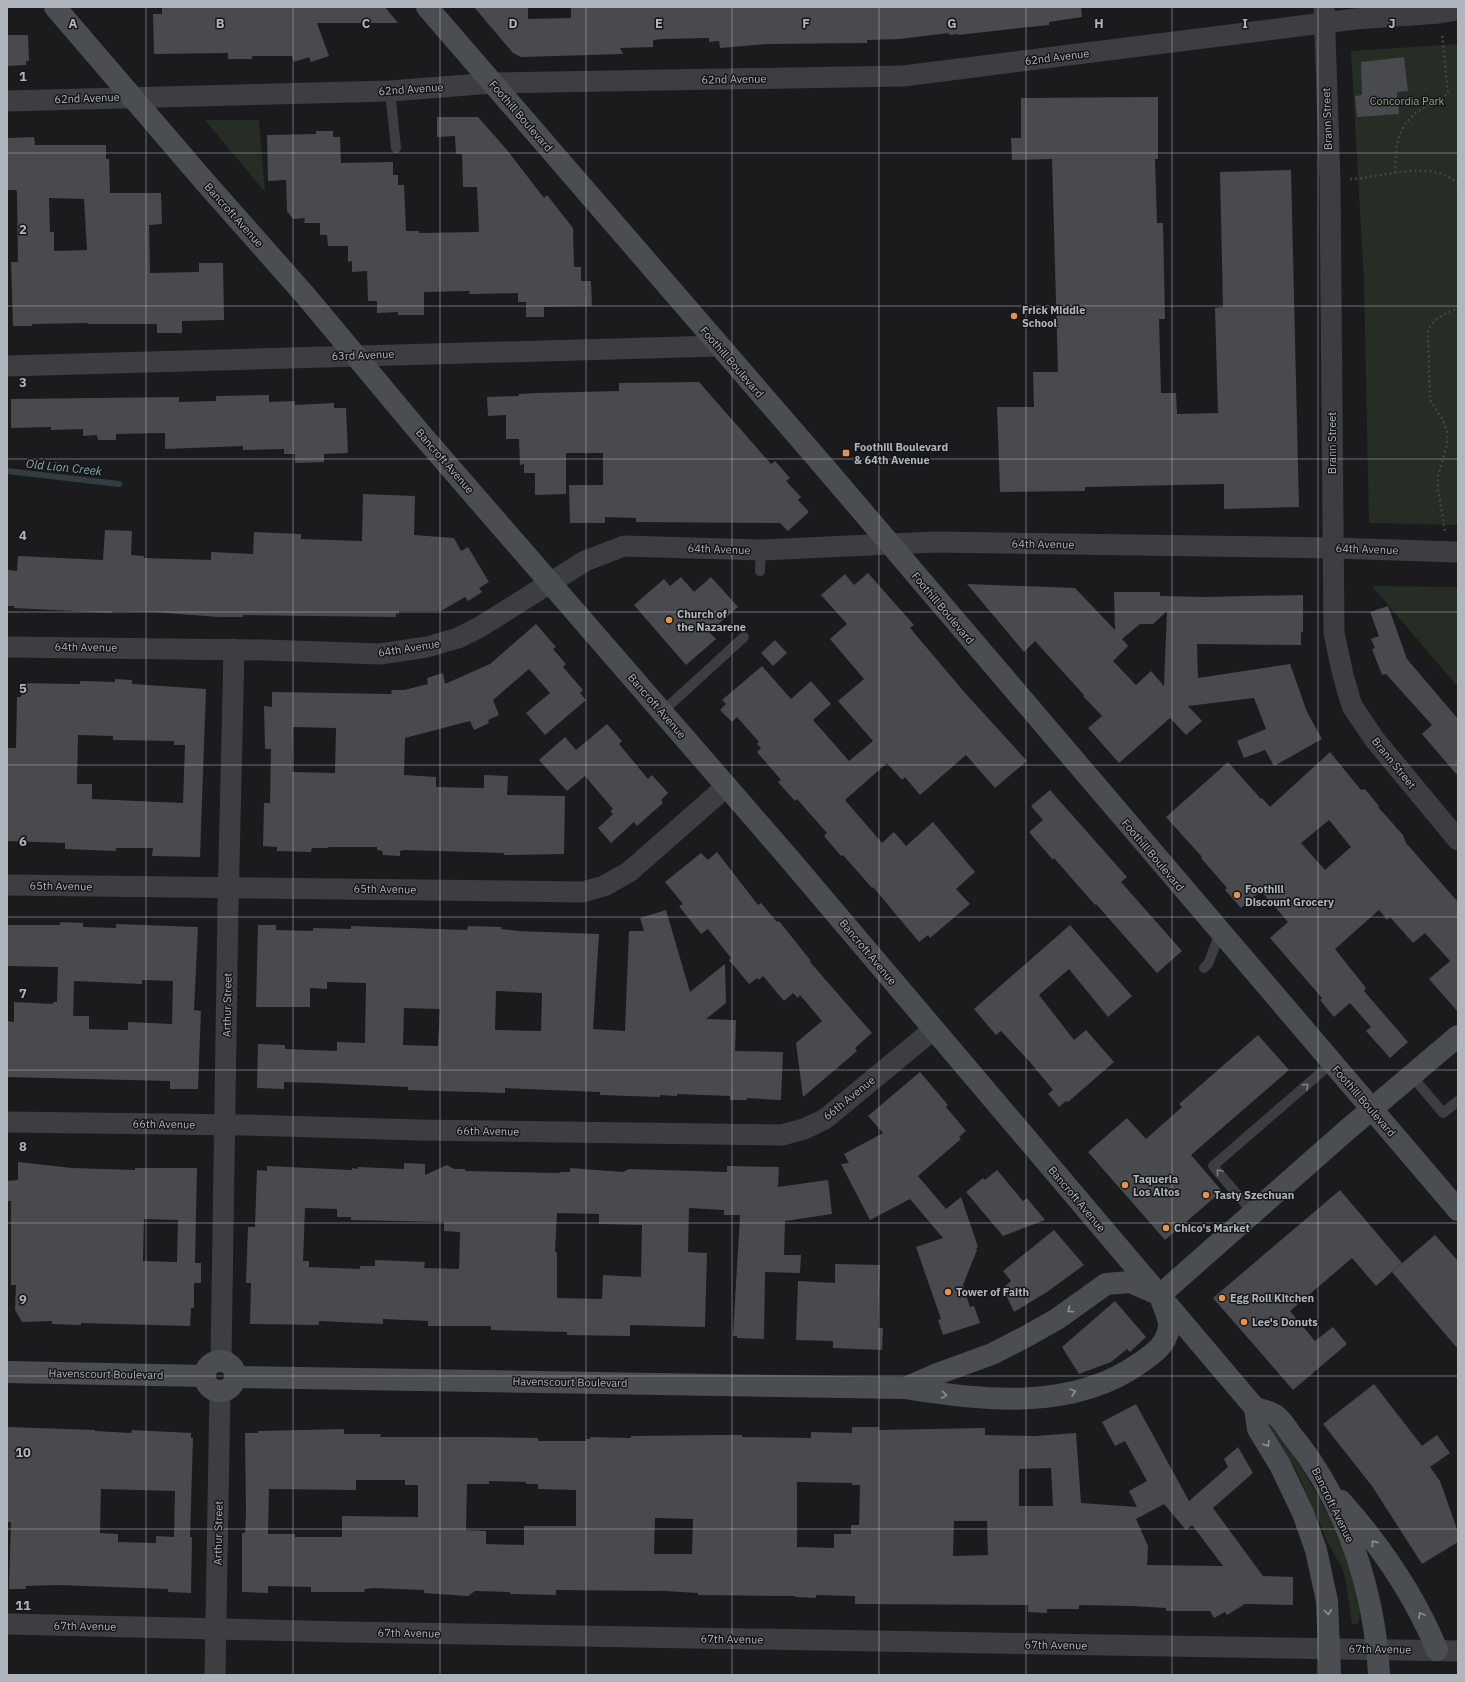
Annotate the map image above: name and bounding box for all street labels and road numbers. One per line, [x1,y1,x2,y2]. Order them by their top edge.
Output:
street label: 62nd Avenue [1024,46,1090,68]
street label: 62nd Avenue [701,71,767,87]
street label: Foothill Boulevard [486,78,556,154]
street label: 62nd Avenue [378,80,444,98]
street label: Brann Street [1319,87,1335,150]
street label: 62nd Avenue [54,90,120,106]
street label: Bancroft Avenue [201,180,267,250]
street label: Foothill Boulevard [697,324,767,400]
street label: 63rd Avenue [331,347,395,363]
street label: Brann Street [1325,412,1339,474]
street label: Bancroft Avenue [413,426,477,496]
street label: 64th Avenue [1012,536,1074,552]
street label: 64th Avenue [687,541,751,557]
street label: 64th Avenue [1335,541,1399,557]
street label: Foothill Boulevard [909,569,977,647]
street label: 64th Avenue [377,636,441,660]
street label: 64th Avenue [55,639,117,655]
street label: Bancroft Avenue [625,671,689,741]
street label: Brann Street [1369,734,1419,792]
street label: Foothill Boulevard [1119,816,1187,894]
street label: 65th Avenue [30,878,92,894]
street label: 65th Avenue [354,881,416,897]
street label: Bancroft Avenue [836,916,900,988]
street label: Arthur Street [219,973,235,1037]
street label: Foothill Boulevard [1329,1063,1399,1139]
street label: 66th Avenue [820,1073,878,1123]
street label: 66th Avenue [133,1116,195,1132]
street label: 66th Avenue [457,1123,519,1139]
street label: Bancroft Avenue [1045,1163,1109,1235]
street label: Havenscourt Boulevard [48,1366,164,1382]
street label: Havenscourt Boulevard [512,1374,628,1390]
street label: Bancroft Avenue [1309,1465,1357,1545]
street label: Arthur Street [210,1501,226,1565]
street label: 67th Avenue [54,1618,116,1634]
street label: 67th Avenue [378,1625,440,1641]
street label: 67th Avenue [701,1631,763,1647]
street label: 67th Avenue [1025,1637,1087,1653]
street label: 67th Avenue [1349,1641,1411,1657]

